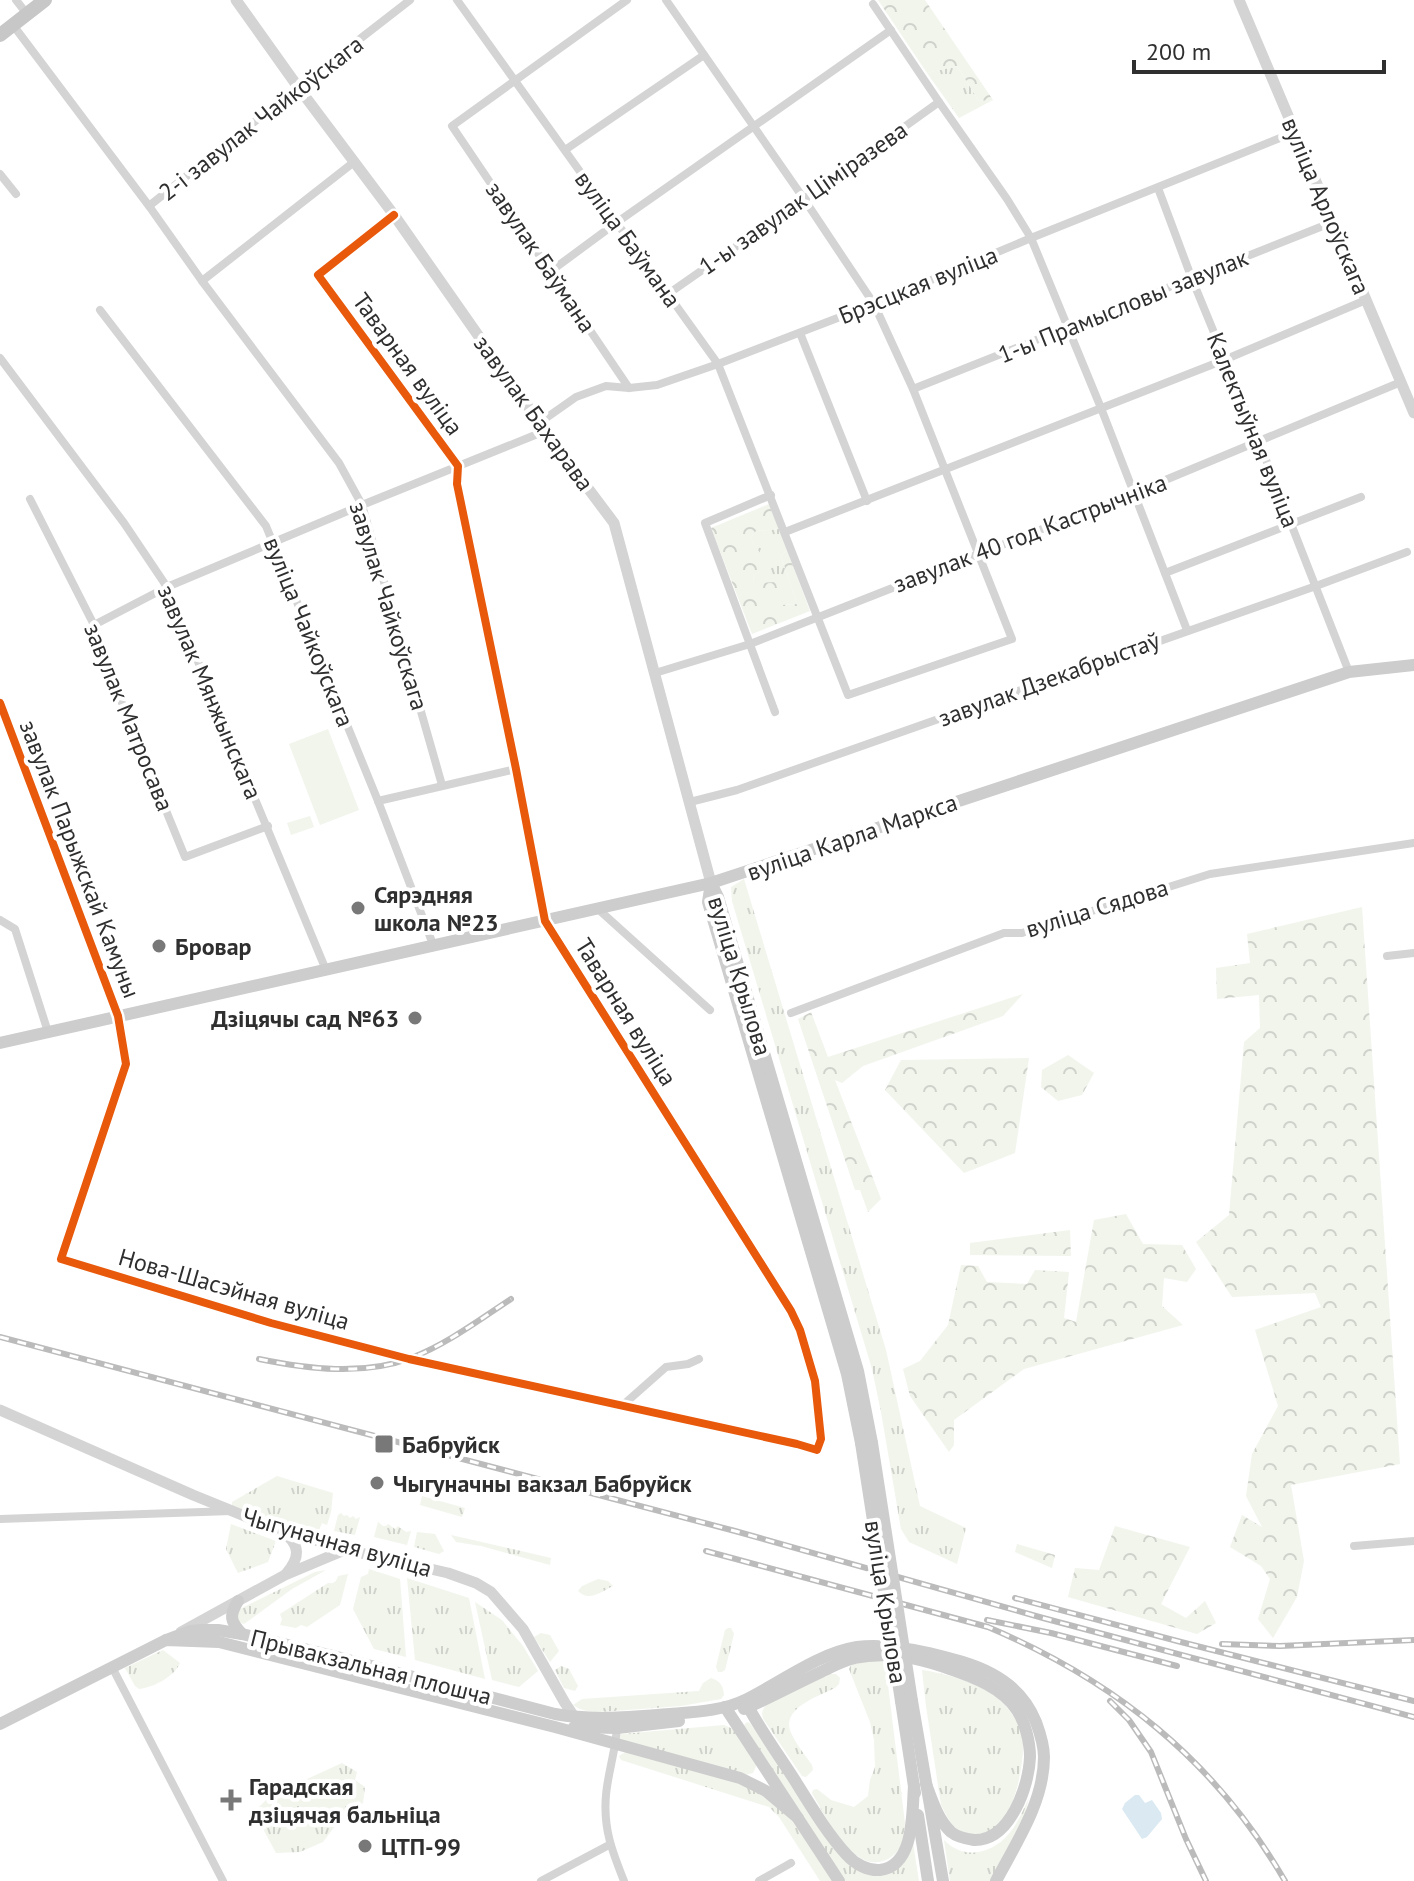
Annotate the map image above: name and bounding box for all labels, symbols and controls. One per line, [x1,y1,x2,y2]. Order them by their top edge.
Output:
scale bar [1134,24,1384,74]
street label: 2-і завулак Чайкоўскага [153,29,369,207]
text: 200 m [1146,36,1211,67]
street label: вуліца Арлоўскага [1275,113,1377,299]
street label: 1-ы завулак Ціміразева [693,114,913,282]
street label: вуліца Баўмана [568,165,688,313]
street label: завулак Баўмана [479,175,603,339]
street label: Брэсцкая вуліца [834,239,1002,331]
street label: 1-ы Прамысловы завулак [994,241,1253,370]
street label: Таварная вуліца [346,287,470,441]
street label: Калектыўная вуліца [1200,328,1306,532]
street label: завулак Бахарава [467,329,601,497]
street label: завулак 40 год Кастрычніка [889,467,1171,599]
street label: завулак Чайкоўскага [343,498,435,714]
street label: вуліца Чайкоўскага [257,532,361,732]
street label: завулак Мянжынскага [151,580,269,804]
street label: завулак Матросава [77,618,181,816]
street label: завулак Дзекабрыстаў [934,625,1164,733]
street label: завулак Парыжскай Камуны [13,716,147,1002]
street label: вуліца Карла Маркса [743,786,961,888]
street label: вуліца Сядова [1022,872,1172,944]
place label: Сярэдняя школа №23 [374,879,499,938]
street label: вуліца Крылова [701,893,779,1059]
marker: Сярэдняя школа №23 [349,899,367,917]
place label: Бровар [175,931,252,962]
street label: Таварная вуліца [568,932,684,1092]
marker: Бровар [150,937,168,955]
place label: Дзіцячы сад №63 [211,1003,399,1034]
marker: Дзіцячы сад №63 [406,1009,424,1027]
street label: Нова-Шасэйная вуліца [115,1241,353,1337]
place label: Бабруйск [402,1429,500,1460]
marker: Бабруйск [373,1433,395,1455]
place label: Чыгуначны вакзал Бабруйск [393,1468,692,1499]
marker: Чыгуначны вакзал Бабруйск [368,1474,386,1492]
street label: Чыгуначная вуліца [238,1500,436,1584]
street label: вуліца Крылова [858,1518,914,1686]
street label: Прывакзальная плошча [247,1622,495,1712]
place label: Гарадская дзіцячая бальніца [248,1771,441,1830]
marker: Гарадская дзіцячая бальніца [220,1789,242,1811]
place label: ЦТП-99 [381,1831,461,1862]
marker: ЦТП-99 [356,1837,374,1855]

